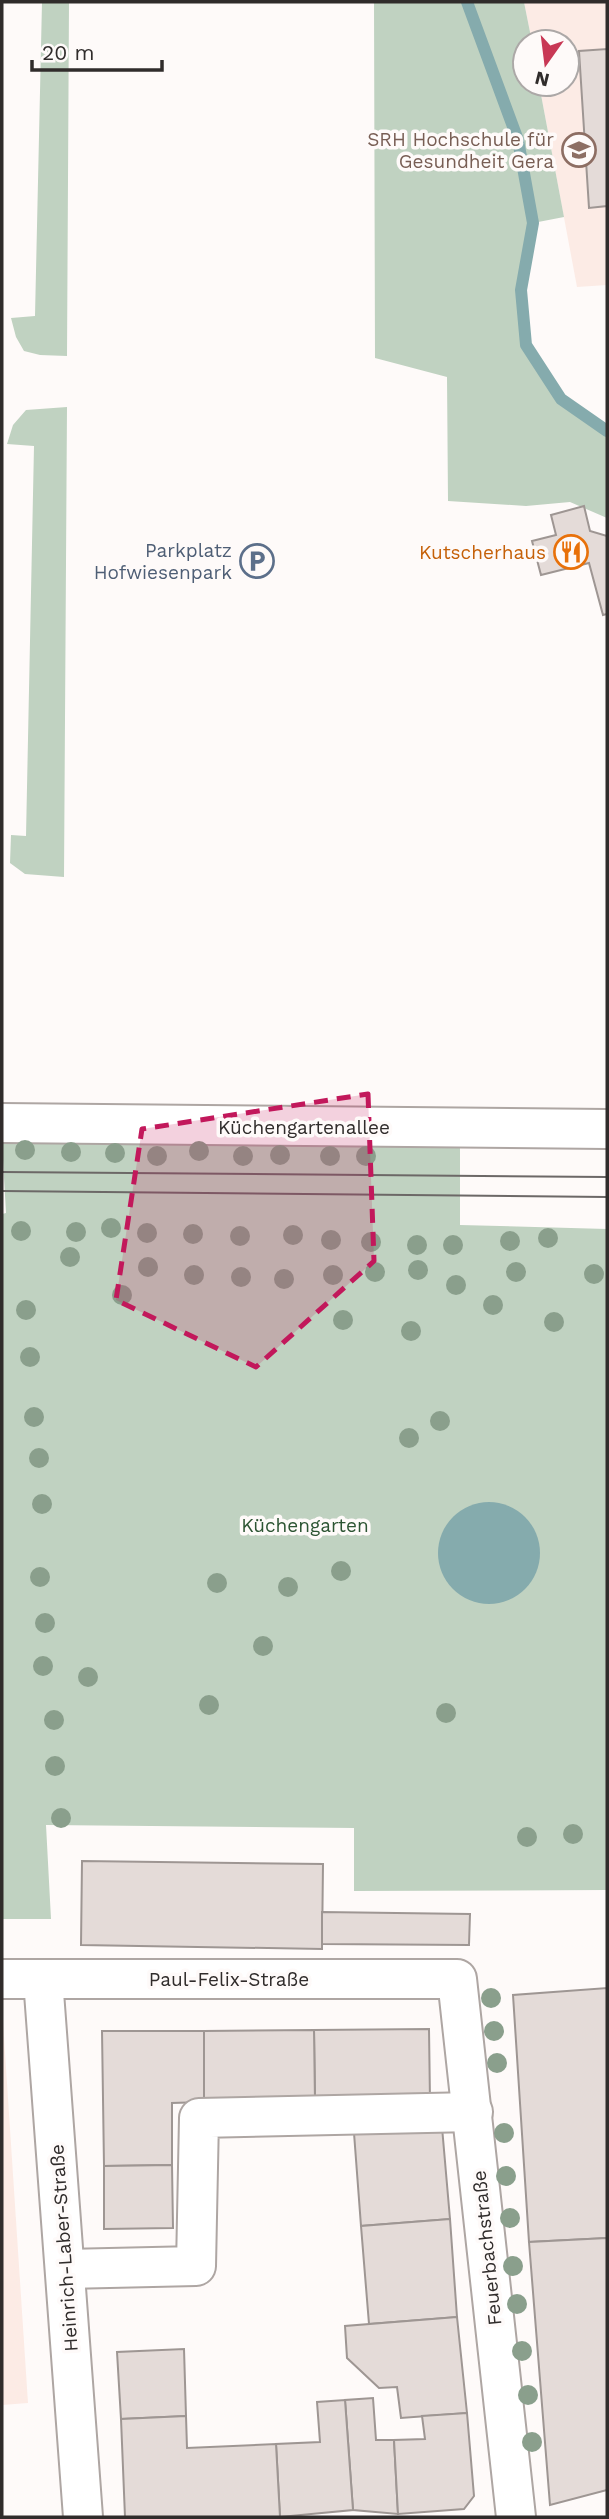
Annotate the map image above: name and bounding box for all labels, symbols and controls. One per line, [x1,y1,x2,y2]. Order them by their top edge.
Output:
scale bar [32,28,161,72]
north arrow [511,28,581,98]
text: 20 m [42,40,94,65]
text: N [532,66,552,92]
place label: SRH Hochschule für Gesundheit Gera [367,128,554,173]
school or university icon: SRH Hochschule für Gesundheit Gera [560,131,598,169]
restaurant icon: Kutscherhaus [552,533,590,571]
place label: Parkplatz Hofwiesenpark [94,539,232,584]
place label: Kutscherhaus [419,541,546,564]
parking icon: Parkplatz Hofwiesenpark [238,542,276,580]
street label: Küchengartenallee [218,1116,390,1139]
park label: Küchengarten [241,1514,369,1537]
street label: Paul-Felix-Straße [149,1968,309,1991]
street label: Heinrich-Laber-Straße [45,2143,83,2353]
street label: Feuerbachstraße [467,2169,507,2327]

